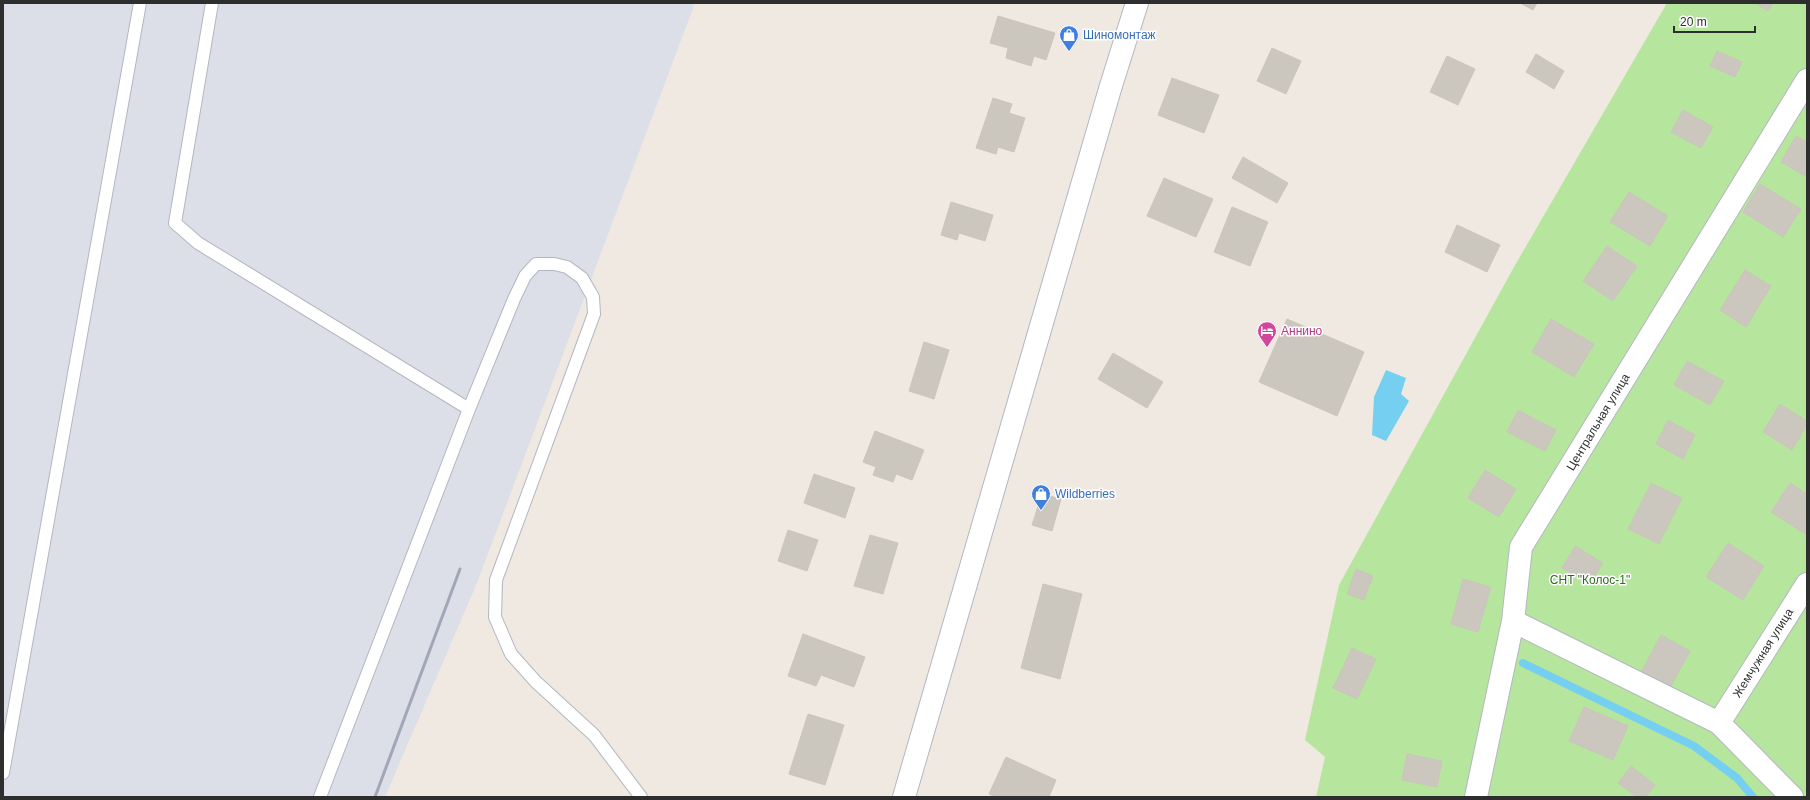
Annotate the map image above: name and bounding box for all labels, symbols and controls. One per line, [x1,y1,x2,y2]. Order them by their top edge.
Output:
scale bar [1674,8,1755,34]
text: 20 m [1680,15,1707,29]
shop icon: Шиномонтаж [1058,24,1080,52]
place label: Шиномонтаж [1083,28,1156,42]
hotel icon: Аннино [1256,320,1278,348]
place label: Аннино [1281,324,1323,338]
street label: Центральная улица [1564,371,1633,473]
shop icon: Wildberries [1030,483,1052,511]
place label: Wildberries [1055,487,1115,501]
park label: СНТ "Колос-1" [1550,573,1630,587]
street label: Жемчужная улица [1730,606,1796,700]

